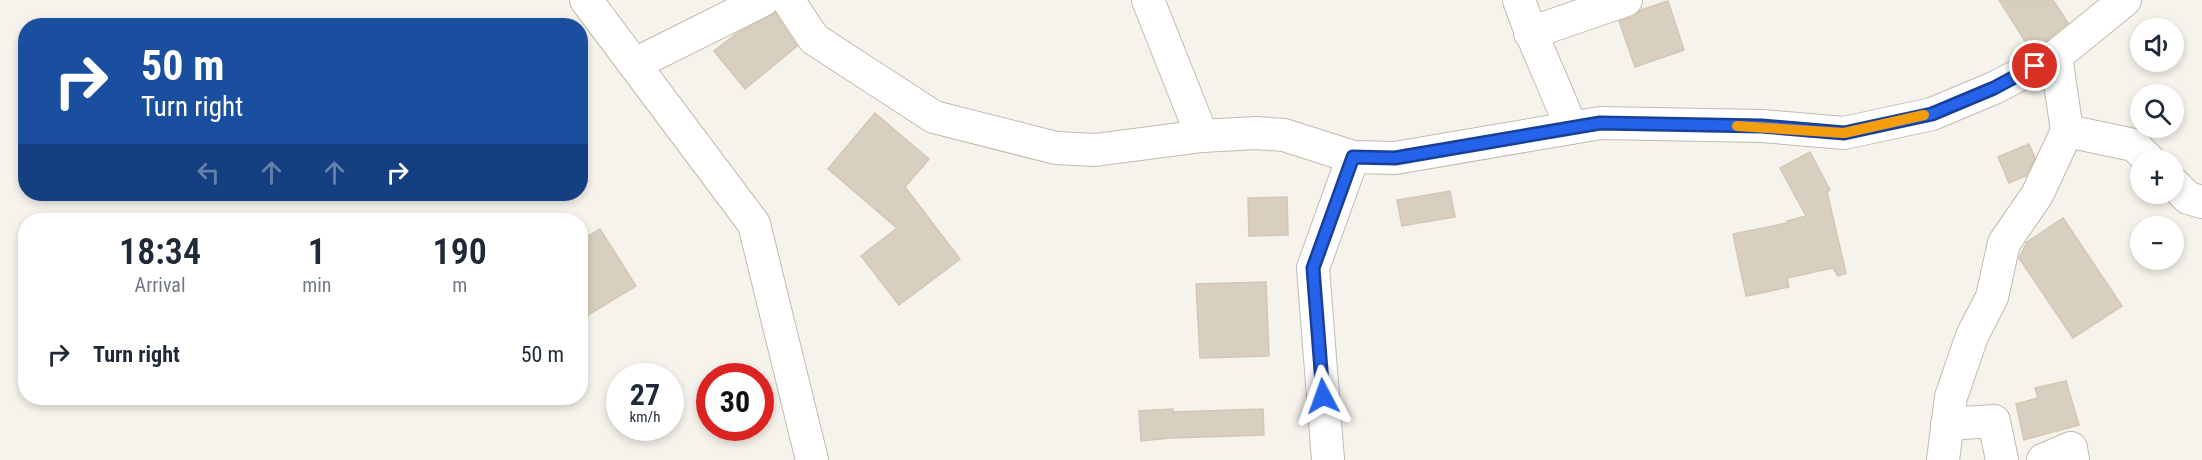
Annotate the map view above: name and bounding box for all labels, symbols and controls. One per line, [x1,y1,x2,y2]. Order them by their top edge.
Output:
map controls [2130,18,2184,270]
button: sound [2130,18,2184,72]
pin [2009,40,2060,91]
text: 50 m [141,41,224,90]
icon: right [42,42,120,120]
icon: arrive [2018,49,2051,82]
button: search [2130,84,2184,138]
text: Turn right [141,91,243,123]
button: + [2130,150,2184,204]
icon: left [192,156,225,189]
icon: ahead [255,156,288,189]
icon: ahead [318,156,351,189]
icon: right [381,156,414,189]
button: − [2130,216,2184,270]
text: 18:34 [119,231,201,273]
text: 1 [308,231,326,273]
text: 190 [433,231,487,273]
text: Arrival [135,273,186,297]
text: min [302,273,331,297]
text: m [452,273,467,297]
icon: right [42,338,75,371]
text: Turn right [93,342,180,367]
text: 50 m [521,342,564,367]
speed limit sign: 30 [696,363,774,441]
position arrow [1291,364,1355,428]
text: 27 [630,377,660,412]
text: km/h [630,408,660,426]

